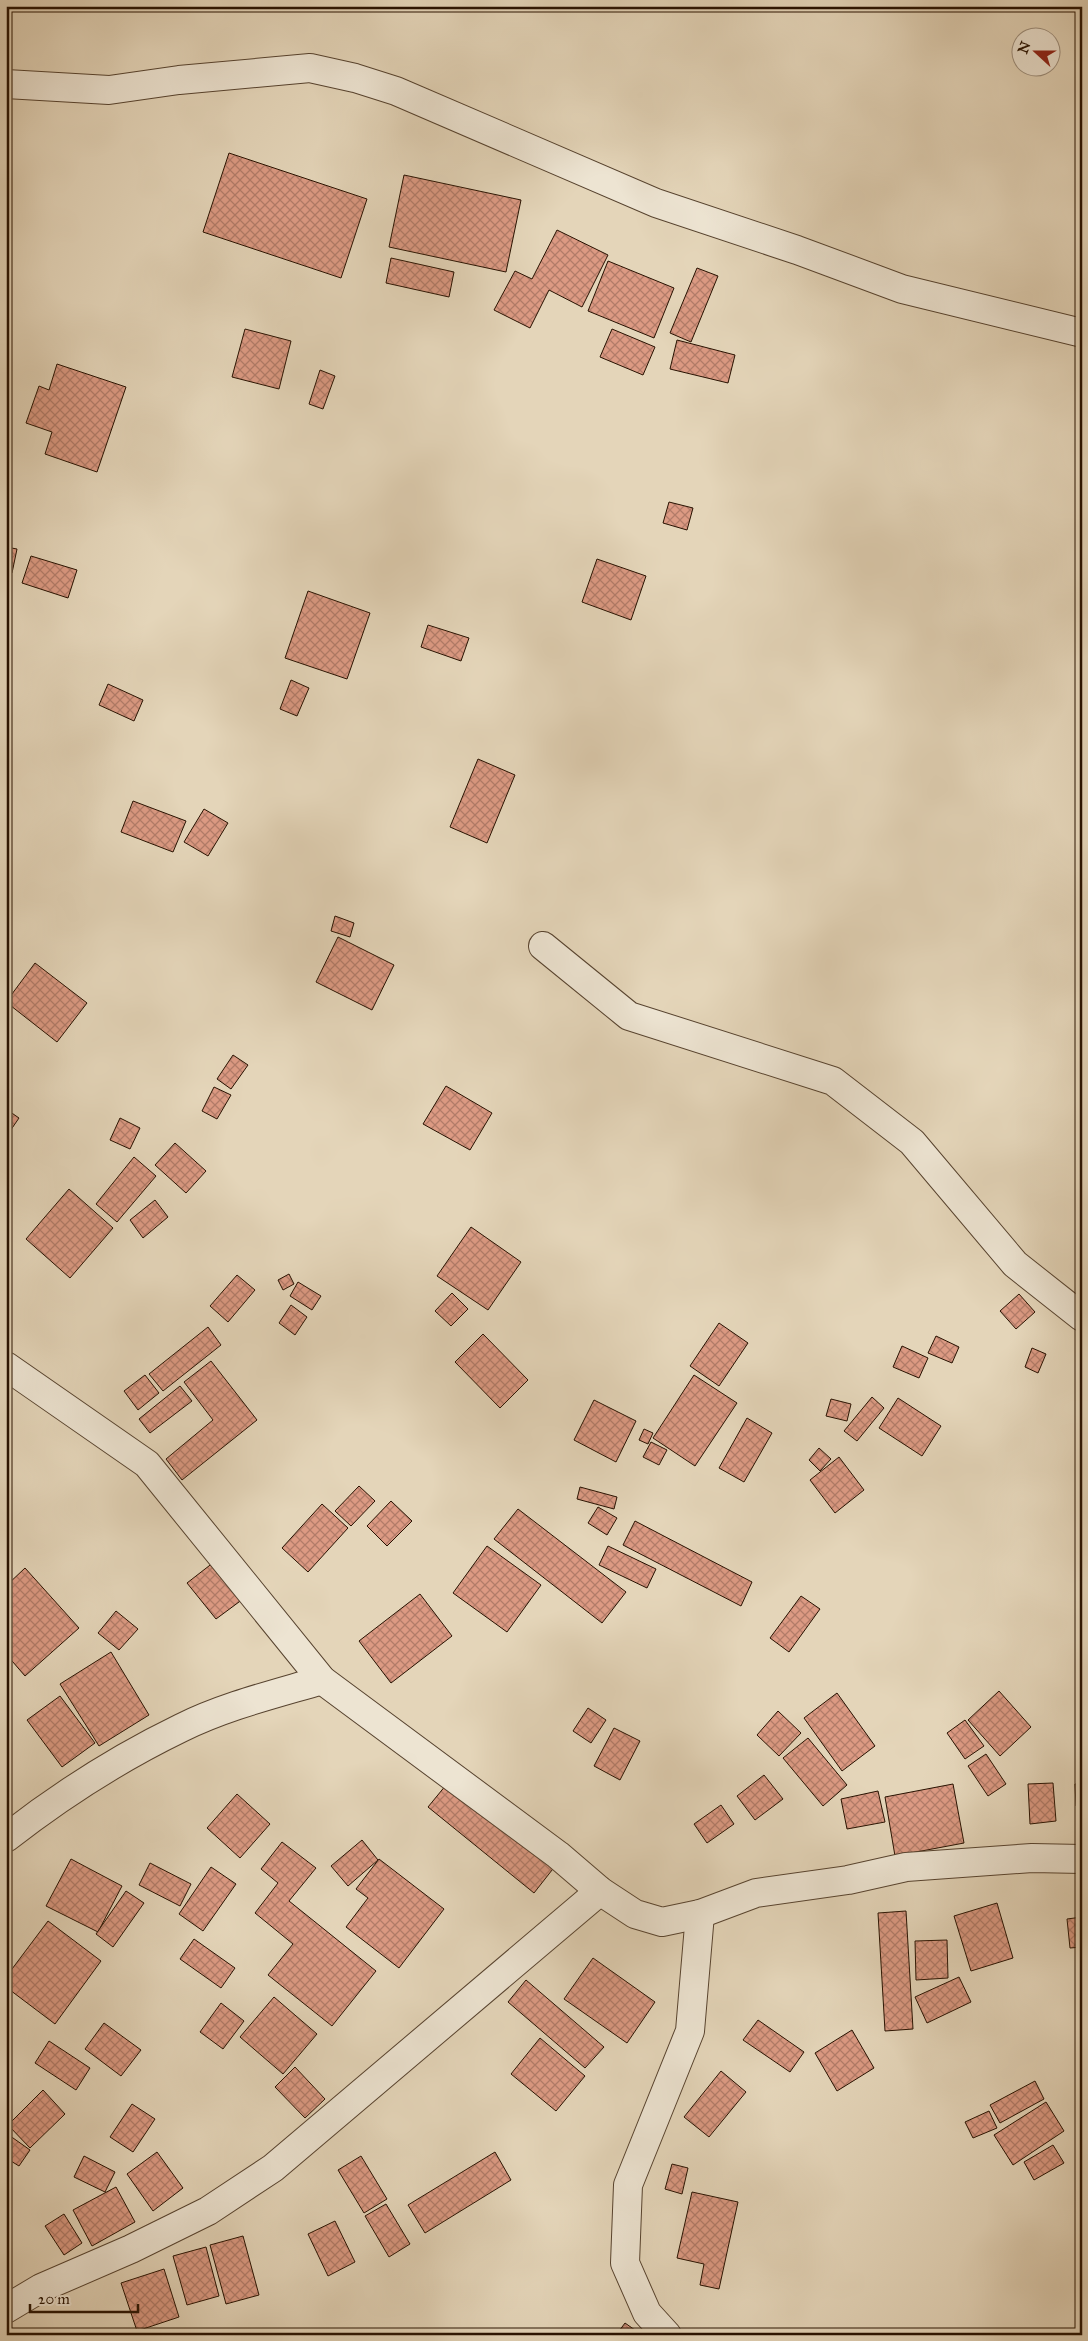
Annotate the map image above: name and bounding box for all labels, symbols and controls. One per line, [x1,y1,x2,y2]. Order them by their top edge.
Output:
north arrow [1010,28,1060,78]
text: N [1014,39,1034,56]
scale bar [30,2281,138,2313]
text: 20 m [38,2290,70,2308]

